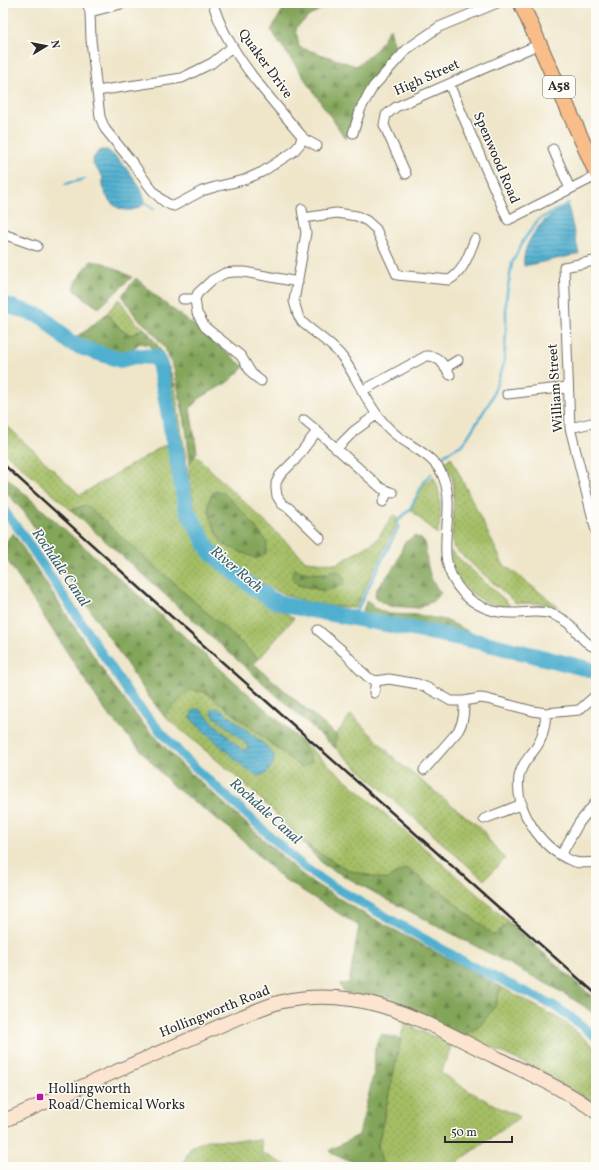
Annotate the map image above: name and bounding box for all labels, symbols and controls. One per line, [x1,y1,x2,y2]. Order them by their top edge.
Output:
street label: Quaker Drive [233,25,297,103]
north arrow [26,26,66,66]
text: N [46,39,62,50]
street label: High Street [391,55,463,101]
road number: A58 [543,76,575,98]
street label: Spenwood Road [468,109,524,207]
street label: William Street [543,343,569,433]
water label: Rochdale Canal [26,525,94,612]
water label: River Roch [205,542,267,598]
water label: Rochdale Canal [224,774,306,850]
street label: Hollingworth Road [157,981,273,1043]
place label: Hollingworth Road/Chemical Works [48,1080,185,1115]
marker: Hollingworth Road/Chemical Works [35,1092,45,1102]
scale bar [445,1118,512,1144]
text: 50 m [451,1125,477,1141]

